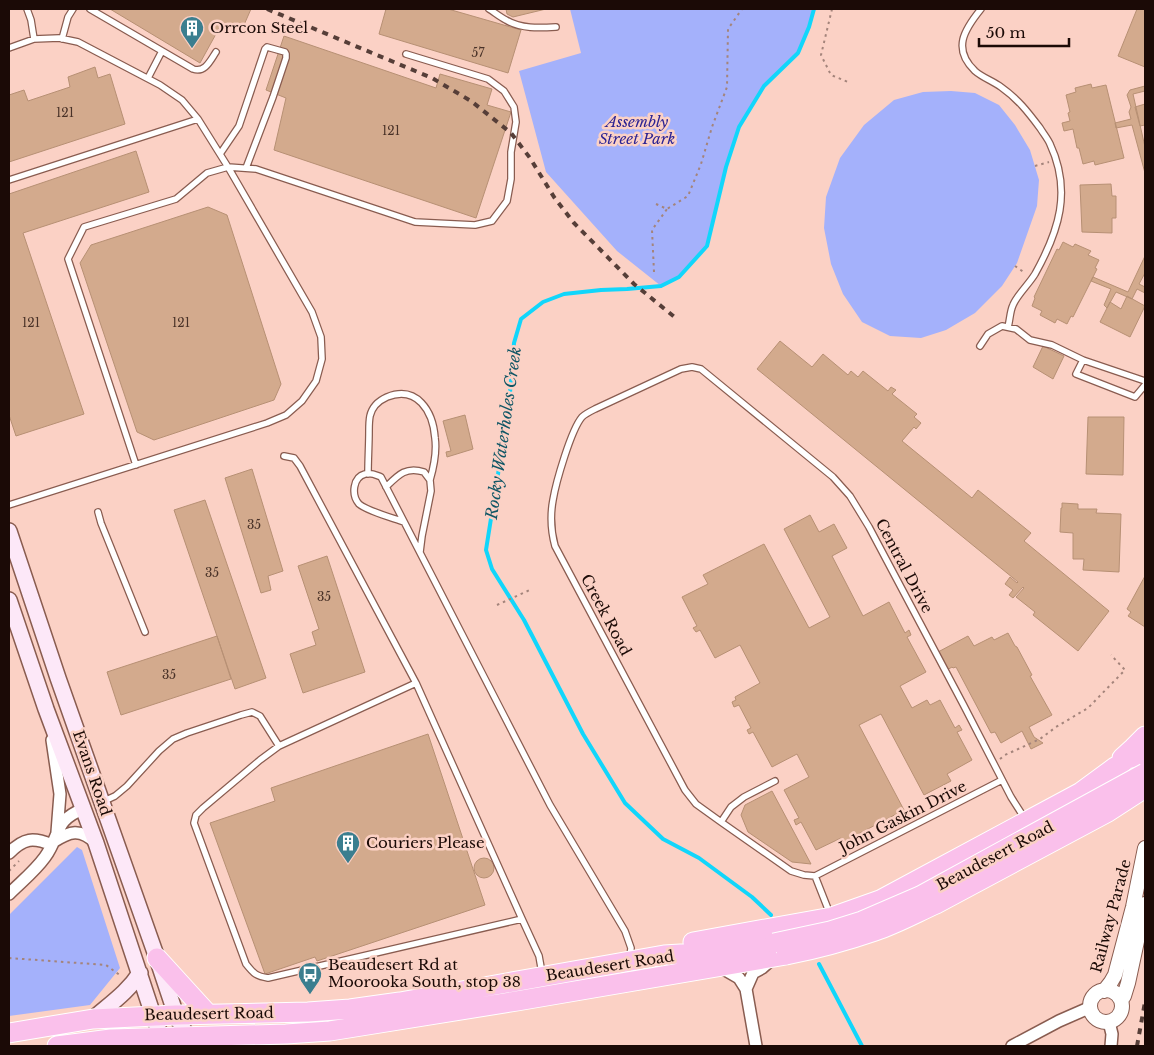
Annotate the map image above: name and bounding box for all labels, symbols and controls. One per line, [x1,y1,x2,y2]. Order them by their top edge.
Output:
building icon: Orrcon Steel [179,15,205,49]
scale bar [979,15,1069,47]
place label: Orrcon Steel [210,18,308,37]
text: 50 m [986,23,1026,42]
house number: 57 [472,45,485,60]
house number: 121 [56,105,74,120]
park label: Assembly Street Park [599,112,675,148]
house number: 121 [382,123,400,138]
house number: 121 [22,315,40,330]
house number: 121 [172,315,190,330]
water label: Rocky Waterholes Creek [481,345,525,522]
street label: Central Drive [872,515,937,616]
house number: 35 [247,517,261,532]
house number: 35 [205,565,219,580]
street label: Creek Road [577,571,636,659]
house number: 35 [317,589,331,604]
house number: 35 [162,667,176,682]
street label: Evans Road [69,728,116,818]
street label: John Gaskin Drive [834,776,970,858]
street label: Beaudesert Road [933,817,1056,894]
building icon: Couriers Please [335,830,361,864]
place label: Couriers Please [366,833,485,852]
street label: Railway Parade [1086,857,1135,975]
street label: Beaudesert Road [544,946,675,985]
place label: Beaudesert Rd at Moorooka South, stop 38 [328,955,521,991]
bus stop icon: Beaudesert Rd at Moorooka South, stop 38 [297,961,323,995]
street label: Beaudesert Road [144,1003,274,1024]

